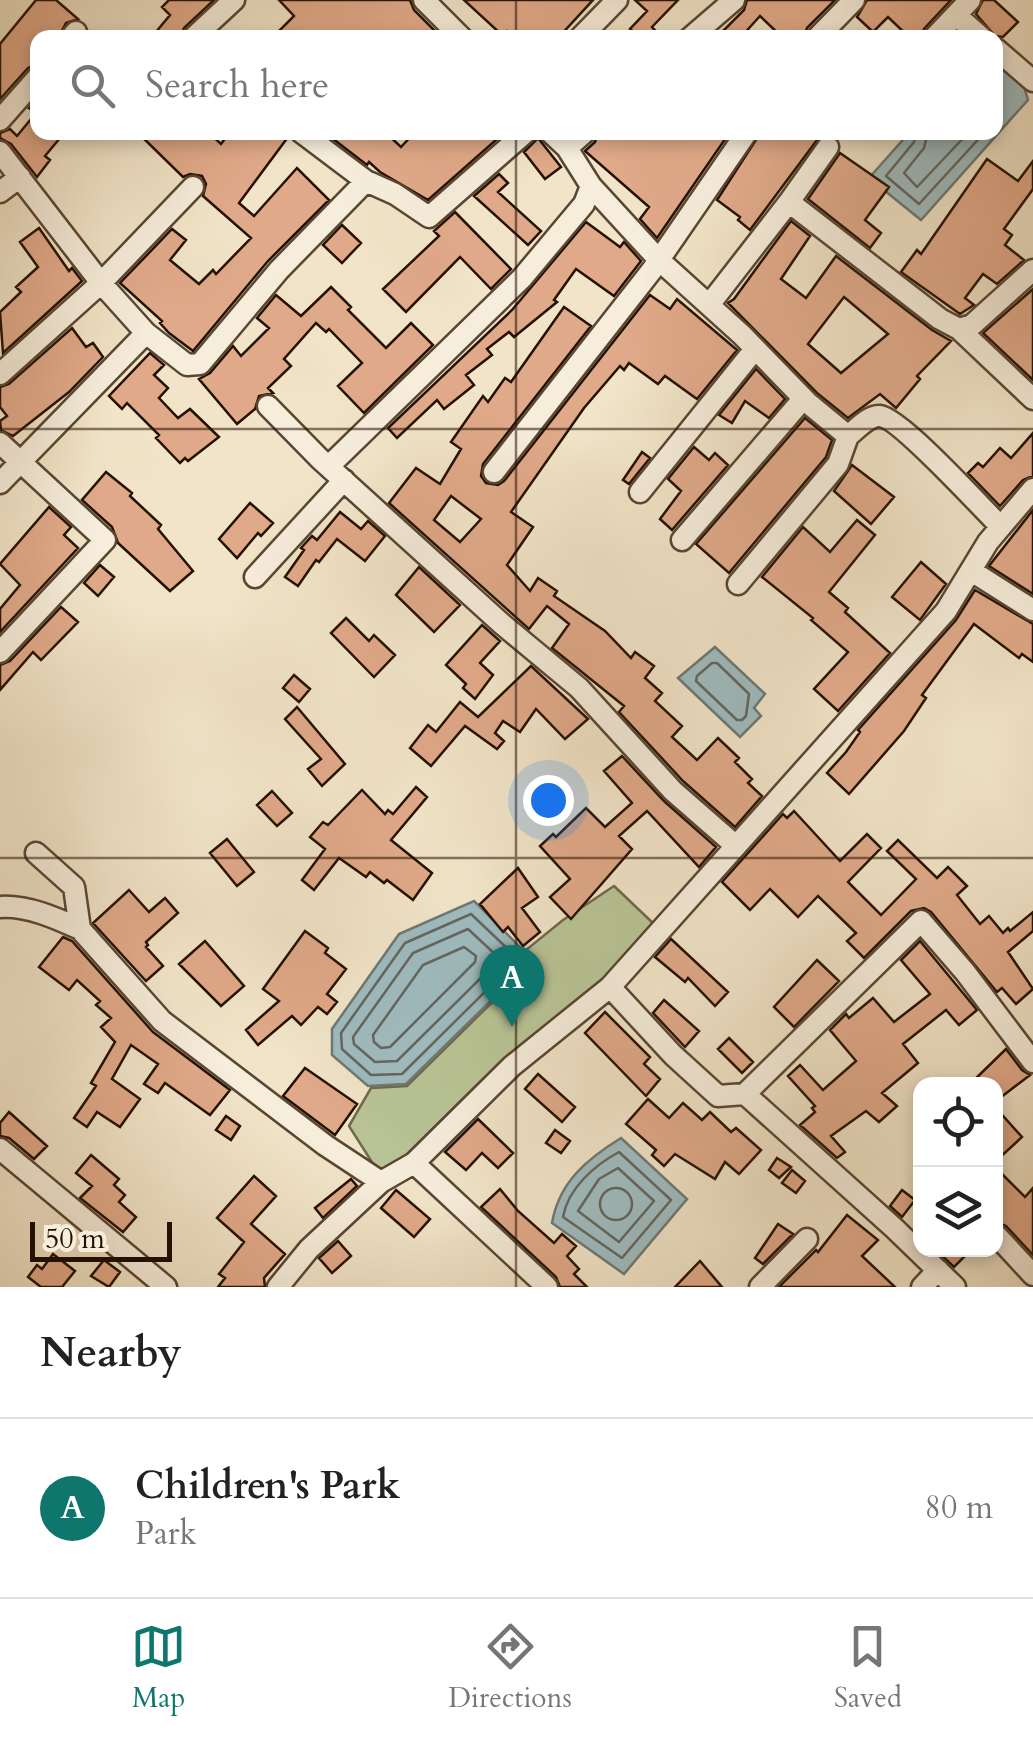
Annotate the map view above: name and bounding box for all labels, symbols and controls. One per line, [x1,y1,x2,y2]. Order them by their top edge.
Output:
search box [30,30,1003,140]
icon: search [65,58,120,113]
text: Search here [145,59,329,111]
your location [523,775,574,826]
pin: A [480,944,544,1027]
map controls [913,1077,1003,1257]
button: locate [913,1077,1003,1167]
button: layers [913,1167,1003,1257]
scale bar [30,1217,172,1262]
text: 50 m [45,1220,105,1258]
text: Nearby [40,1324,182,1381]
text: Children's Park [135,1460,400,1512]
text: A [60,1486,85,1530]
text: 80 m [925,1486,993,1530]
text: Park [135,1512,197,1556]
tab: Map [131,1619,186,1717]
tab: Directions [448,1619,572,1717]
tab: Saved [834,1619,902,1717]

